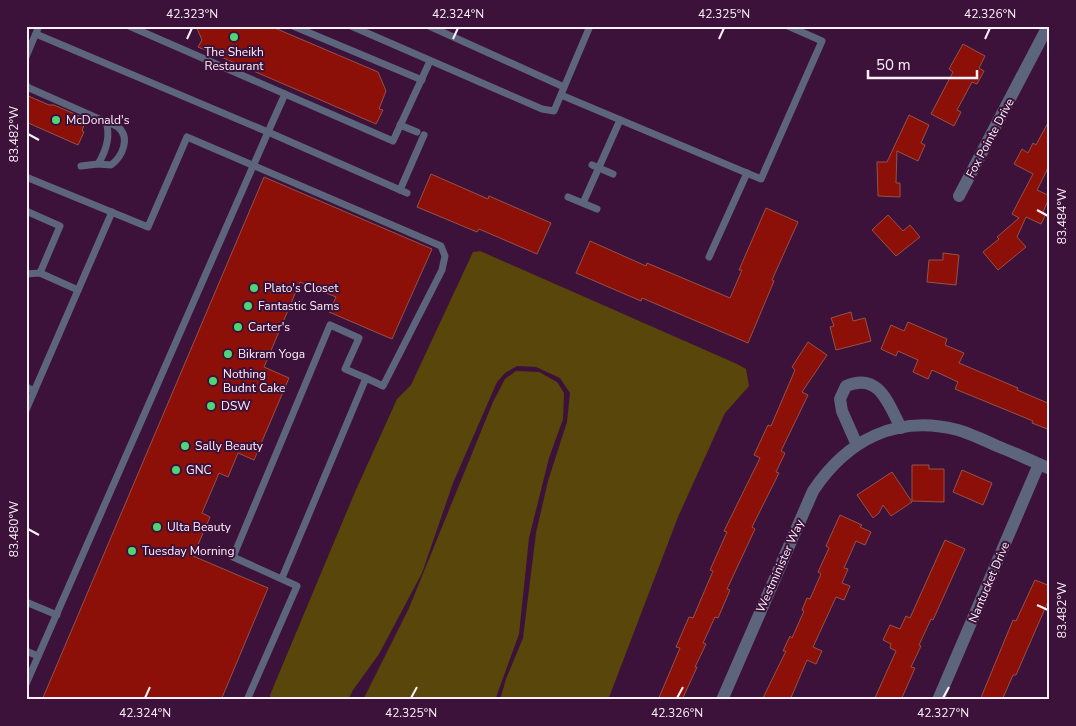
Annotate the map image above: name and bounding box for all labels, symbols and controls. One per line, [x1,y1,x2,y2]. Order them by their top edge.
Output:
text: 42.323°N [166,6,218,22]
text: 42.324°N [432,6,484,22]
text: 42.325°N [698,6,750,22]
text: 42.326°N [964,6,1016,22]
marker: The Sheikh Restaurant [228,31,240,43]
place label: The Sheikh Restaurant [204,44,264,74]
scale bar [868,48,977,80]
text: 50 m [876,55,911,75]
street label: Fox Pointe Drive [962,95,1018,181]
text: 83.482°W [6,106,22,162]
place label: McDonald's [66,112,130,128]
marker: McDonald's [50,114,62,126]
text: 83.484°W [1054,188,1070,244]
place label: Plato's Closet [264,280,339,296]
marker: Plato's Closet [248,282,260,294]
place label: Fantastic Sams [258,298,339,314]
marker: Fantastic Sams [242,300,254,312]
place label: Carter's [248,319,290,335]
marker: Carter's [232,321,244,333]
place label: Bikram Yoga [238,346,305,362]
marker: Bikram Yoga [222,348,234,360]
place label: Nothing Budnt Cake [223,366,285,396]
marker: Nothing Budnt Cake [207,375,219,387]
place label: DSW [221,398,250,414]
marker: DSW [205,400,217,412]
place label: Sally Beauty [195,438,264,454]
marker: Sally Beauty [179,440,191,452]
place label: GNC [186,462,212,478]
marker: GNC [170,464,182,476]
text: 83.480°W [6,501,22,557]
street label: Westminister Way [752,516,808,615]
place label: Ulta Beauty [167,519,232,535]
marker: Ulta Beauty [151,521,163,533]
street label: Nantucket Drive [965,539,1013,625]
place label: Tuesday Morning [142,543,234,559]
marker: Tuesday Morning [126,545,138,557]
text: 83.482°W [1054,582,1070,638]
text: 42.324°N [119,705,171,721]
text: 42.325°N [385,705,437,721]
text: 42.326°N [651,705,703,721]
text: 42.327°N [917,705,969,721]

